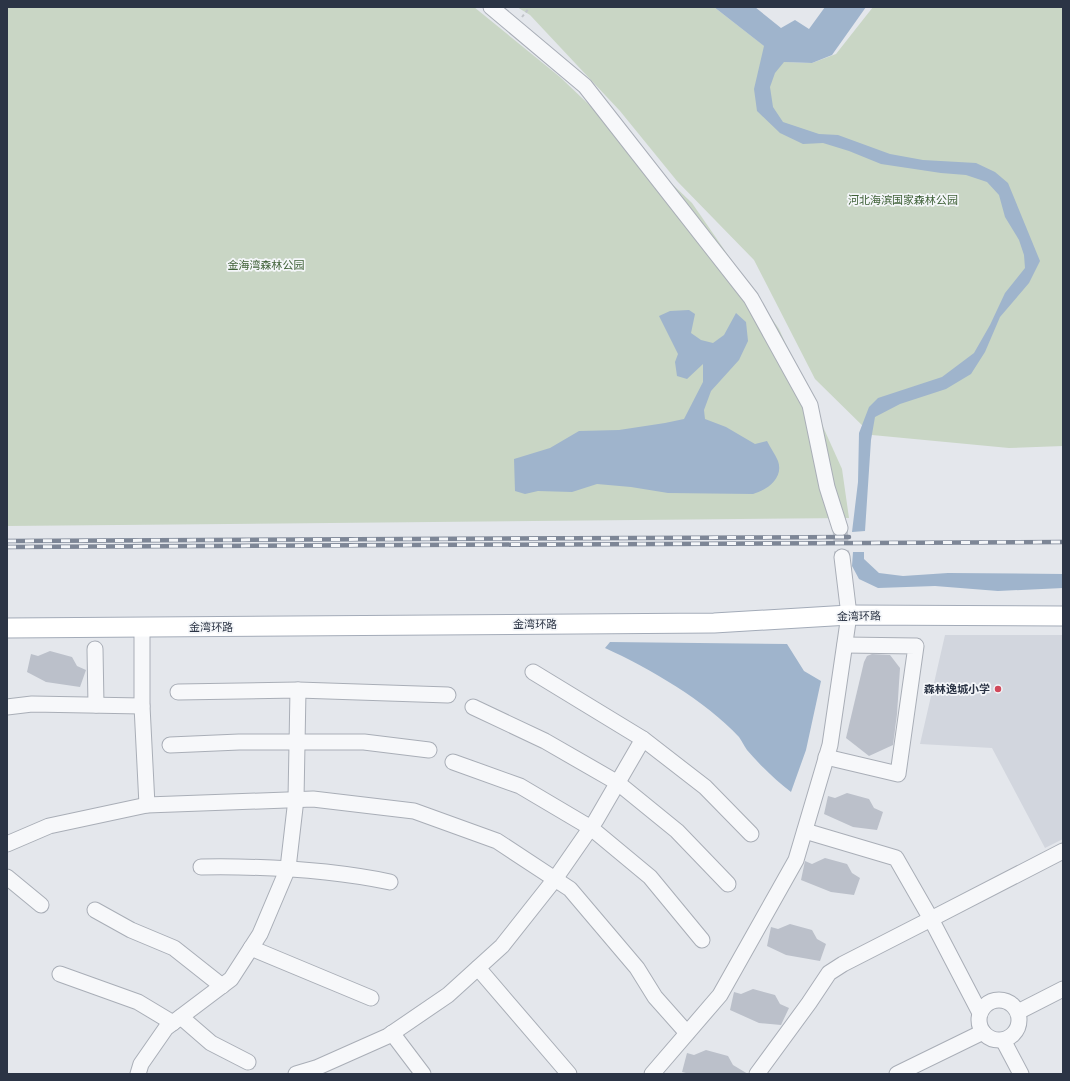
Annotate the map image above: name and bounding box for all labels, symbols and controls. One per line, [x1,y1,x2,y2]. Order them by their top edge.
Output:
park label: 河北海滨国家森林公园 [848,193,958,207]
park label: 金海湾森林公园 [228,258,305,272]
street label: 金湾环路 [837,609,881,623]
street label: 金湾环路 [513,617,557,631]
street label: 金湾环路 [189,620,233,634]
place label: 森林逸城小学 [924,682,990,696]
marker: 森林逸城小学 [993,684,1003,694]

